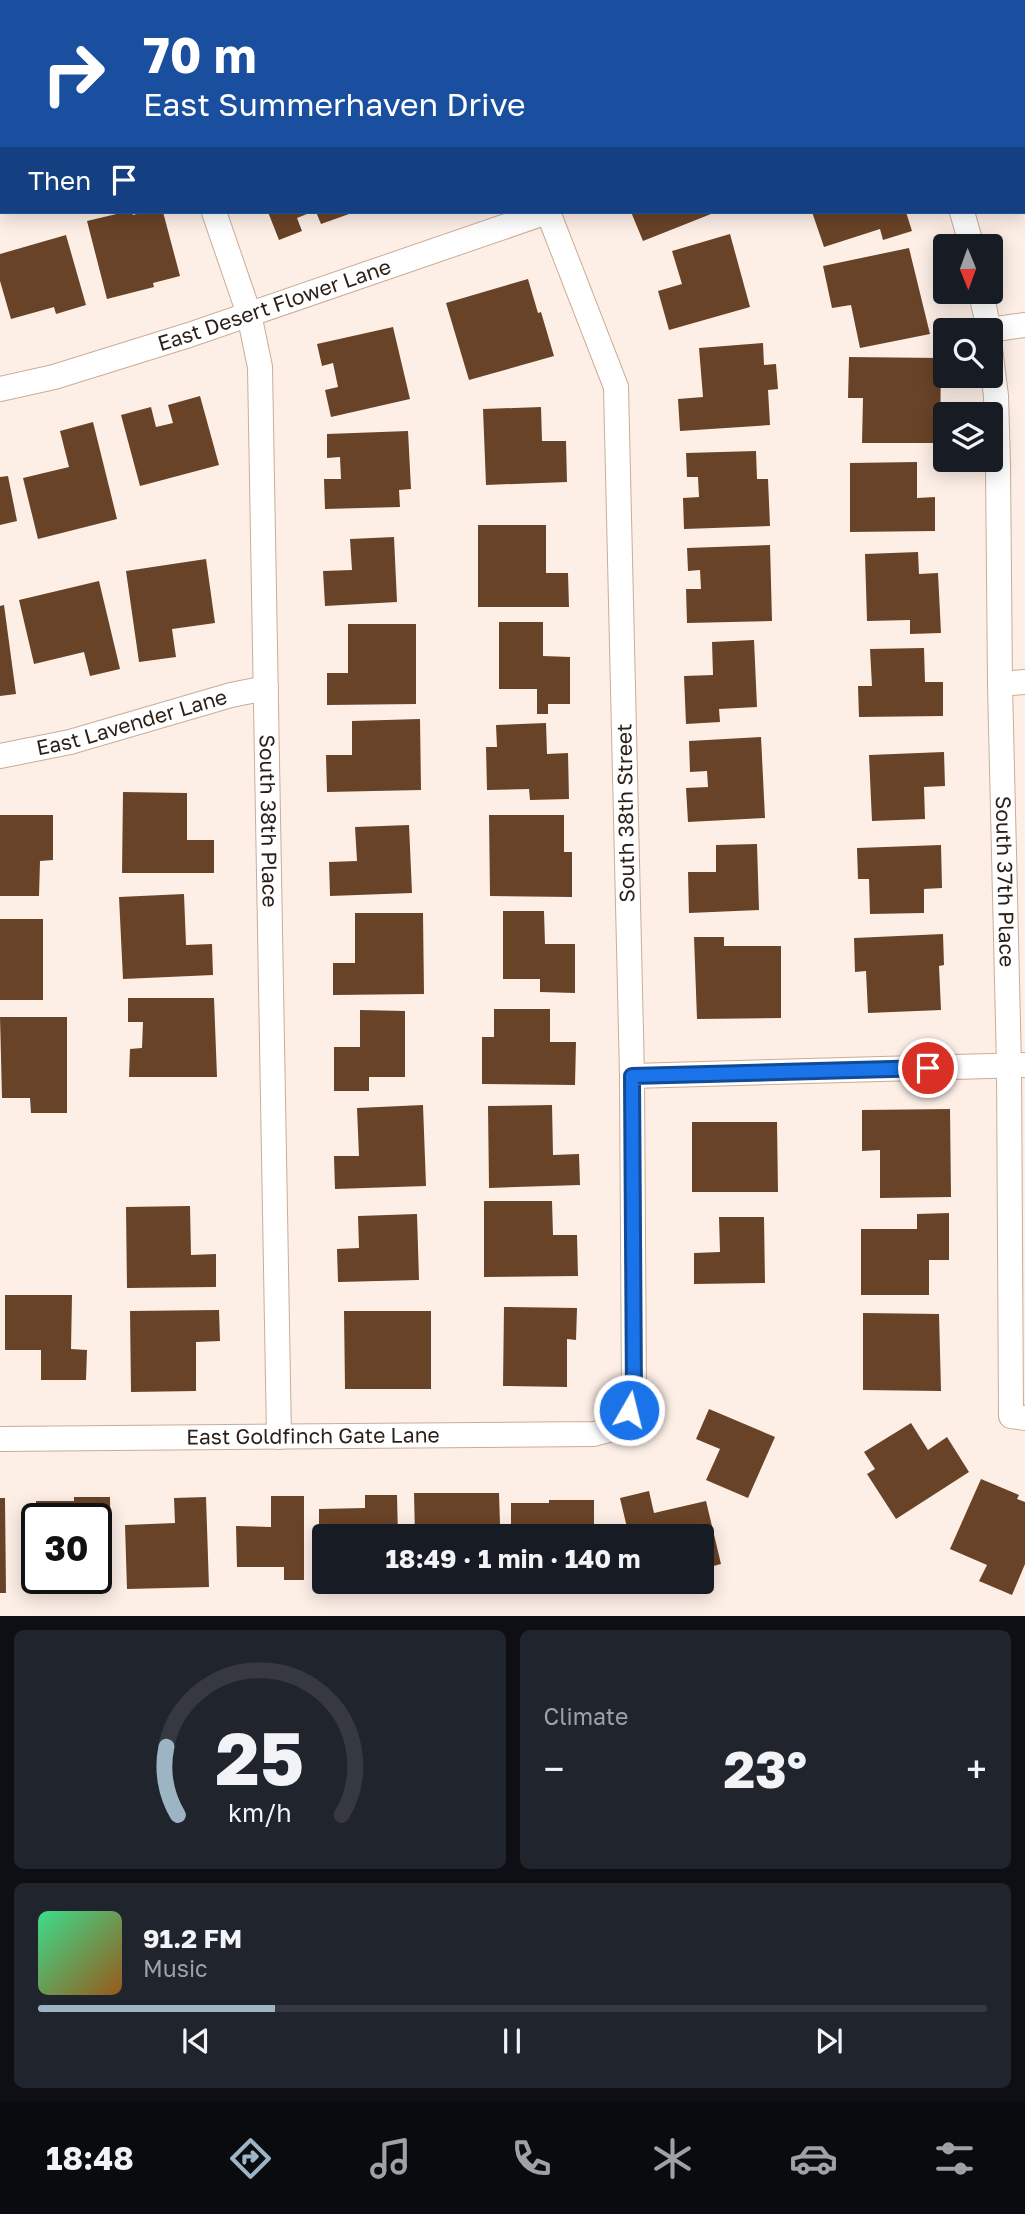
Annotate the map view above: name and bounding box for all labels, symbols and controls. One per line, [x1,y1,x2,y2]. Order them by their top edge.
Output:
text: 70 m [143,25,257,84]
icon: right [28,28,119,119]
text: East Summerhaven Drive [143,85,526,123]
icon: arrive [105,161,143,199]
text: Then [28,165,91,196]
north arrow [933,234,1003,304]
map controls [933,234,1003,472]
street label: East Desert Flower Lane [154,253,394,356]
button: search [933,318,1003,388]
button: layers [933,402,1003,472]
street label: East Lavender Lane [34,683,230,760]
street label: South 38th Street [610,723,640,903]
street label: South 38th Place [255,734,284,908]
street label: South 37th Place [991,796,1021,967]
pin [898,1038,958,1098]
icon: arrive [909,1049,947,1087]
position arrow [592,1373,666,1447]
street label: East Goldfinch Gate Lane [186,1421,440,1449]
speed limit sign: 30 [21,1503,112,1594]
text: 18:49 · 1 min · 140 m [385,1543,641,1574]
text: Climate [544,1702,628,1730]
text: 25 [215,1715,304,1802]
text: 23° [723,1737,807,1799]
text: − [544,1746,564,1791]
text: + [966,1746,987,1791]
text: km/h [228,1797,292,1828]
text: 91.2 FM [143,1923,242,1954]
text: Music [143,1954,208,1982]
icon: previous [177,2022,215,2060]
icon: pause [493,2022,531,2060]
icon: next [810,2022,848,2060]
icon: directions [226,2134,275,2183]
icon: music [366,2134,415,2183]
icon: phone [507,2134,556,2183]
icon: climate [648,2134,697,2183]
icon: car [789,2134,838,2183]
icon: filters [930,2134,979,2183]
text: 18:48 [46,2139,134,2177]

